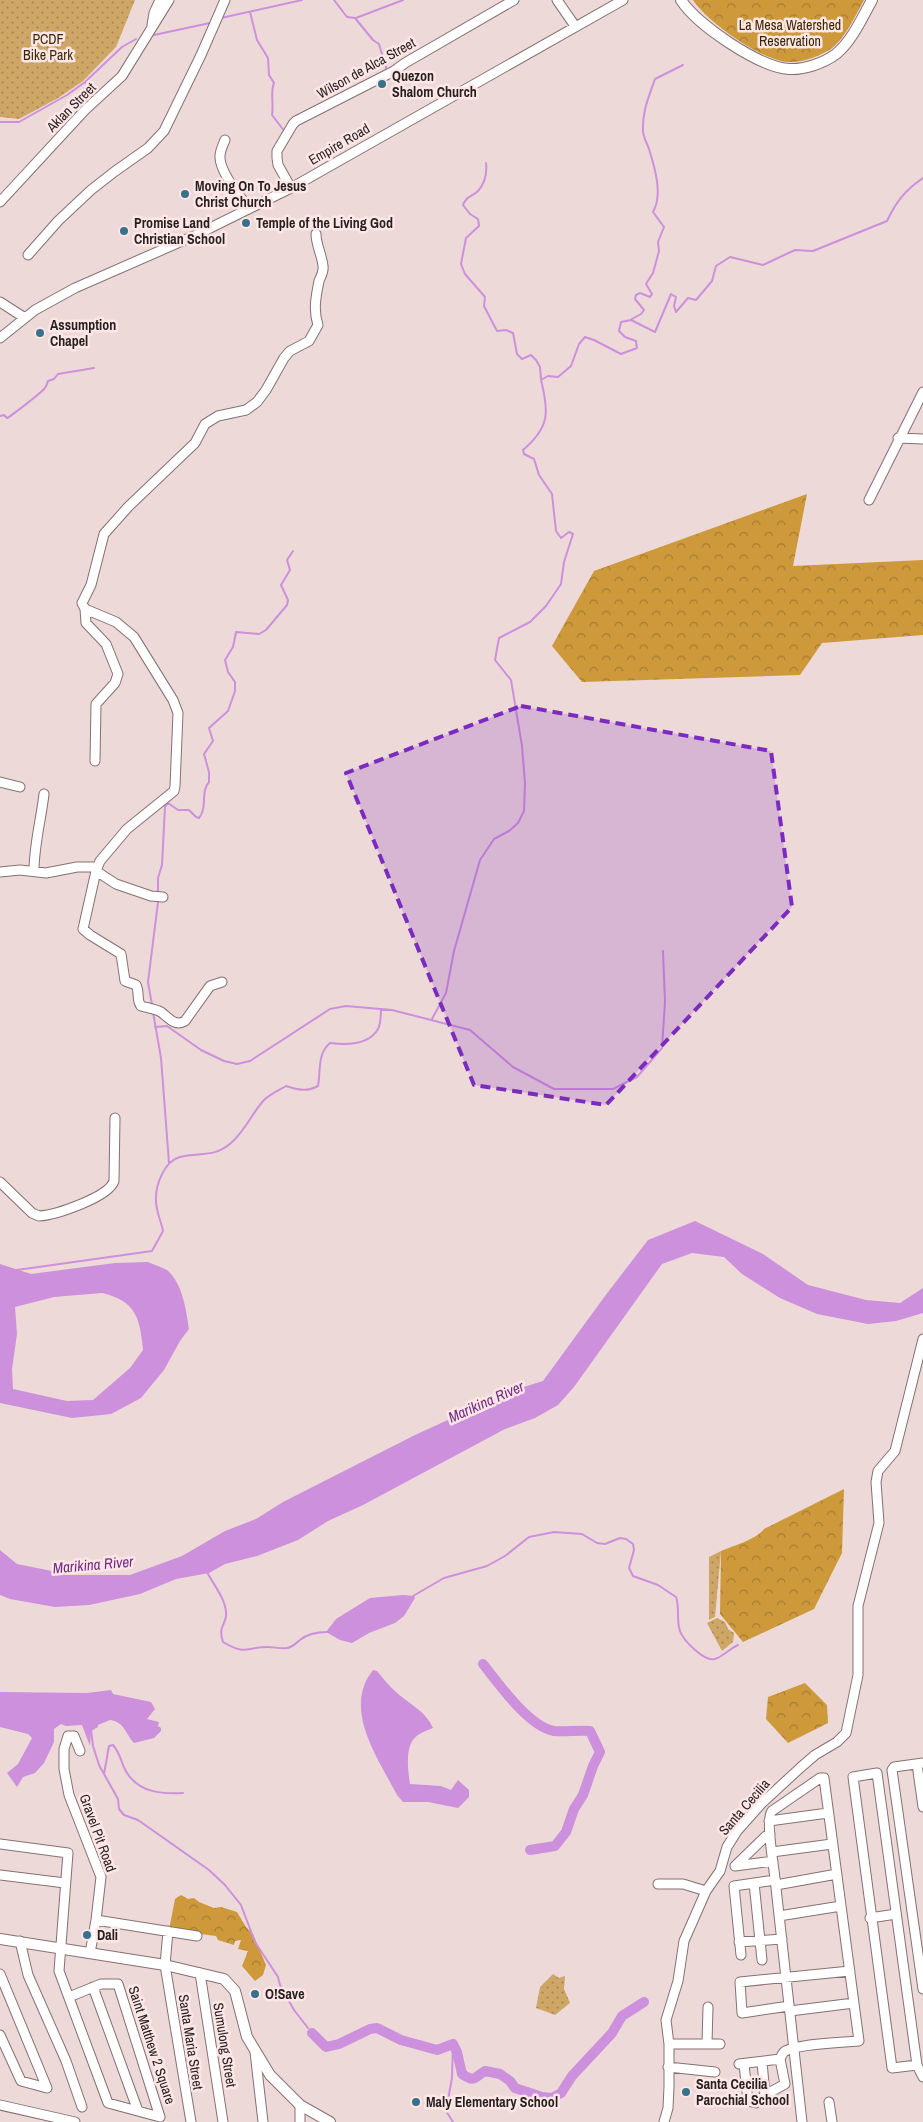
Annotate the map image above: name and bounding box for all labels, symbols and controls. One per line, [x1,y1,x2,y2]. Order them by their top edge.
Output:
park label: La Mesa Watershed Reservation [739,16,841,50]
park label: PCDF Bike Park [23,30,73,64]
street label: Wilson de Alca Street [314,34,418,102]
place label: Quezon Shalom Church [392,67,477,101]
marker: Quezon Shalom Church [376,78,388,90]
street label: Aklan Street [42,79,99,136]
street label: Empire Road [305,119,373,169]
place label: Moving On To Jesus Christ Church [195,177,306,211]
marker: Moving On To Jesus Christ Church [179,188,191,200]
place label: Promise Land Christian School [134,214,225,248]
place label: Temple of the Living God [256,214,393,232]
marker: Temple of the Living God [240,217,252,229]
marker: Promise Land Christian School [118,225,130,237]
place label: Assumption Chapel [50,316,116,350]
marker: Assumption Chapel [34,327,46,339]
water label: Marikina River [445,1375,528,1428]
water label: Marikina River [52,1550,135,1578]
street label: Santa Cecilia [715,1775,774,1839]
street label: Gravel Pit Road [76,1792,120,1874]
place label: Dali [97,1926,118,1944]
marker: Dali [81,1929,93,1941]
street label: Saint Matthew 2 Square [124,1984,180,2106]
place label: O!Save [265,1985,305,2003]
marker: O!Save [249,1988,261,2000]
street label: Santa Maria Street [175,1993,207,2091]
street label: Sumulong Street [209,2001,241,2089]
place label: Santa Cecilia Parochial School [696,2075,789,2109]
marker: Santa Cecilia Parochial School [680,2086,692,2098]
place label: Maly Elementary School [426,2093,558,2111]
marker: Maly Elementary School [410,2096,422,2108]

